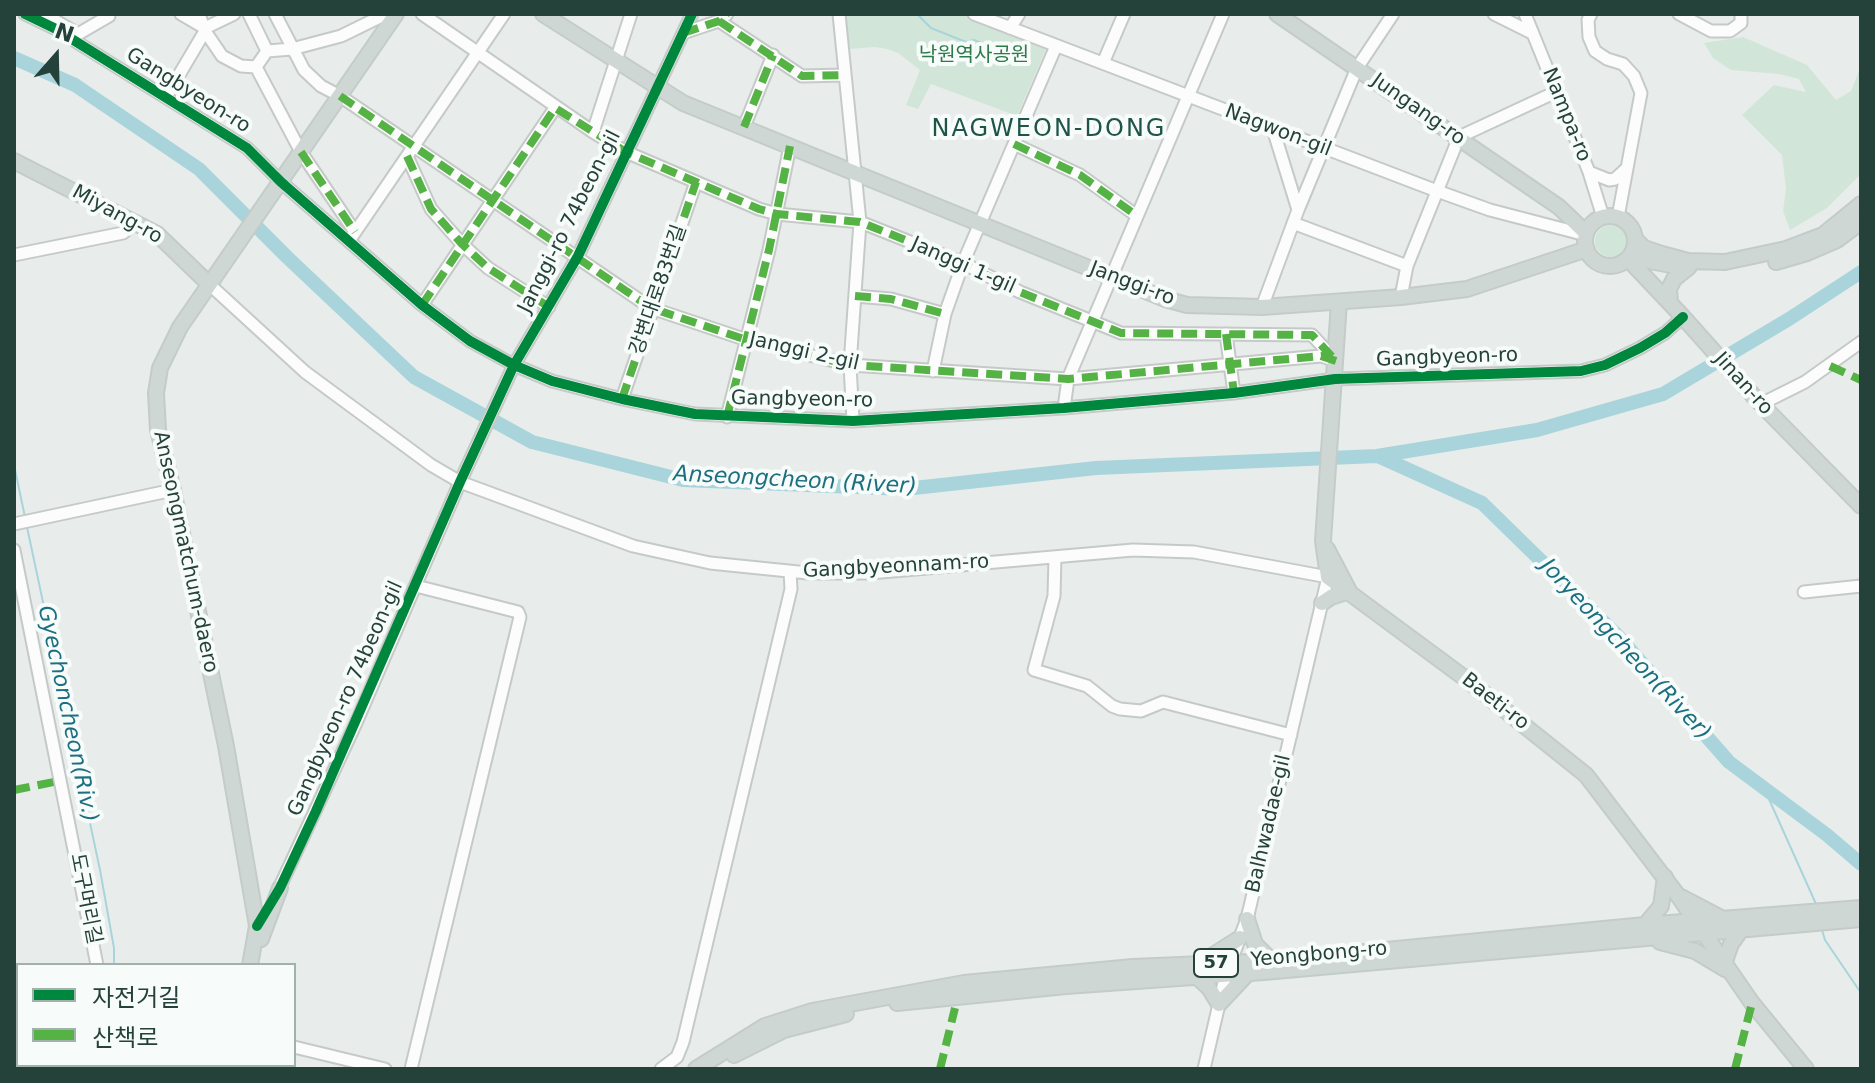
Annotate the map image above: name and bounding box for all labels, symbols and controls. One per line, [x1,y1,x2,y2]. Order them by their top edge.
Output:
north arrow [16,16,96,96]
text: N [51,18,77,48]
street label: Gangbyeon-ro [121,43,255,139]
park label: 낙원역사공원 [919,44,1029,68]
street label: Nampa-ro [1536,65,1596,165]
street label: Jungang-ro [1367,69,1469,151]
street label: Nagwon-gil [1221,100,1335,162]
district label: NAGWEON-DONG [932,116,1166,144]
street label: Janggi-ro 74beon-gil [514,127,626,317]
street label: Miyang-ro [68,180,166,250]
street label: 강변대로83번길 [626,222,692,358]
street label: Janggi 1-gil [907,232,1019,300]
street label: Janggi-ro [1086,257,1178,311]
street label: Janggi 2-gil [747,328,861,376]
street label: Gangbyeon-ro [1376,344,1518,372]
street label: Jinan-ro [1709,348,1777,420]
street label: Gangbyeon-ro [731,387,873,413]
street label: Anseongmatchum-daero [148,429,222,675]
water label: Anseongcheon (River) [673,461,917,501]
street label: Gangbyeonnam-ro [802,550,990,584]
water label: Joryeongcheon(River) [1534,554,1716,746]
street label: Gangbyeon-ro 74beon-gil [283,578,409,820]
water label: Gyechoncheon(Riv.) [31,603,103,825]
street label: Baeti-ro [1457,668,1533,736]
street label: Balhwadae-gil [1241,753,1297,895]
street label: 도구머리길 [64,852,106,946]
street label: Yeongbong-ro [1250,937,1388,973]
road number: 57 [1194,949,1238,977]
legend [16,963,296,1067]
text: 자전거길 [92,984,180,1012]
text: 산책로 [92,1024,158,1052]

